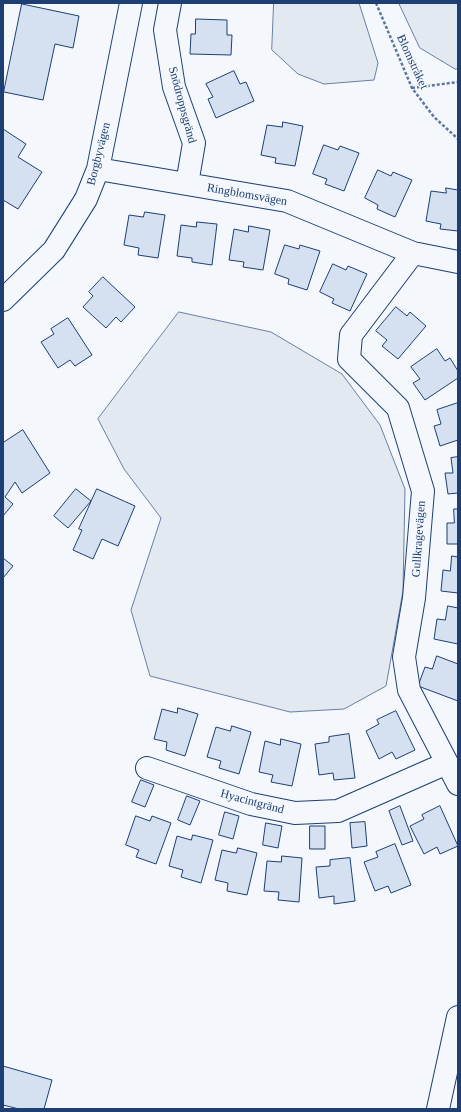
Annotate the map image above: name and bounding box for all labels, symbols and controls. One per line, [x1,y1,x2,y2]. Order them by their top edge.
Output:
street label: Blomstråket [393,32,431,92]
street label: Snödroppsgränd [165,65,199,145]
street label: Borgbyvägen [84,121,114,187]
street label: Ringblomsvägen [206,181,288,209]
street label: Gullkragevägen [409,500,429,578]
street label: Hyacintgränd [219,787,285,817]

